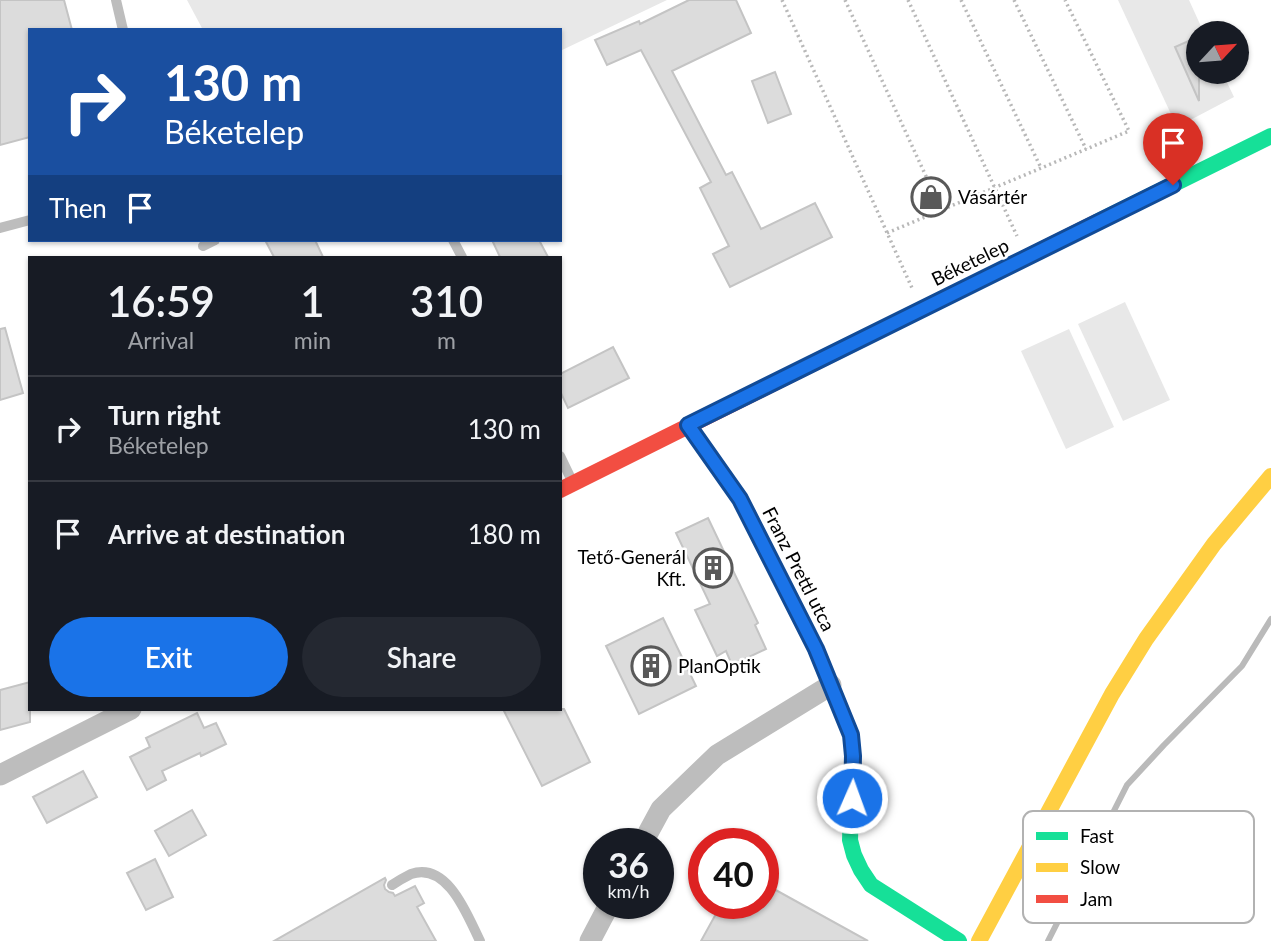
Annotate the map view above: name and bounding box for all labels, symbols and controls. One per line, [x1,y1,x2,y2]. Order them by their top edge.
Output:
north arrow [1186,21,1250,84]
map controls [1186,21,1249,84]
text: 130 m [164,53,302,111]
icon: right [49,56,140,147]
text: Béketelep [164,112,304,151]
pin [1143,113,1203,185]
icon: arrive [1154,124,1192,162]
shop icon: Vásártér [910,176,952,218]
place label: Vásártér [958,185,1027,208]
icon: arrive [121,189,159,227]
text: Then [49,192,107,224]
street label: Béketelep [927,233,1012,290]
text: 16:59 [107,276,215,326]
text: 1 [300,276,325,326]
text: 310 [410,276,483,326]
text: Arrival [128,326,194,354]
text: min [294,326,331,354]
text: m [437,326,456,354]
text: Turn right [108,399,221,431]
icon: right [49,410,87,448]
text: 130 m [468,413,541,445]
text: Béketelep [108,431,209,459]
street label: Franz Prettl utca [758,503,841,635]
icon: arrive [49,515,87,553]
text: Arrive at destination [108,518,345,550]
text: 180 m [468,518,541,550]
place label: Tető-Generál Kft. [577,545,686,590]
building icon: Tető-Generál Kft. [692,547,734,589]
button: Exit [49,617,288,697]
button: Share [302,617,541,697]
building icon: PlanOptik [630,645,672,687]
place label: PlanOptik [678,654,761,677]
position arrow [815,761,889,835]
legend [1023,811,1254,923]
text: Fast [1080,824,1114,847]
speed limit sign: 40 [688,828,779,919]
text: 36 [608,843,649,885]
text: Slow [1080,855,1120,878]
text: km/h [607,880,650,902]
text: Jam [1080,887,1113,910]

